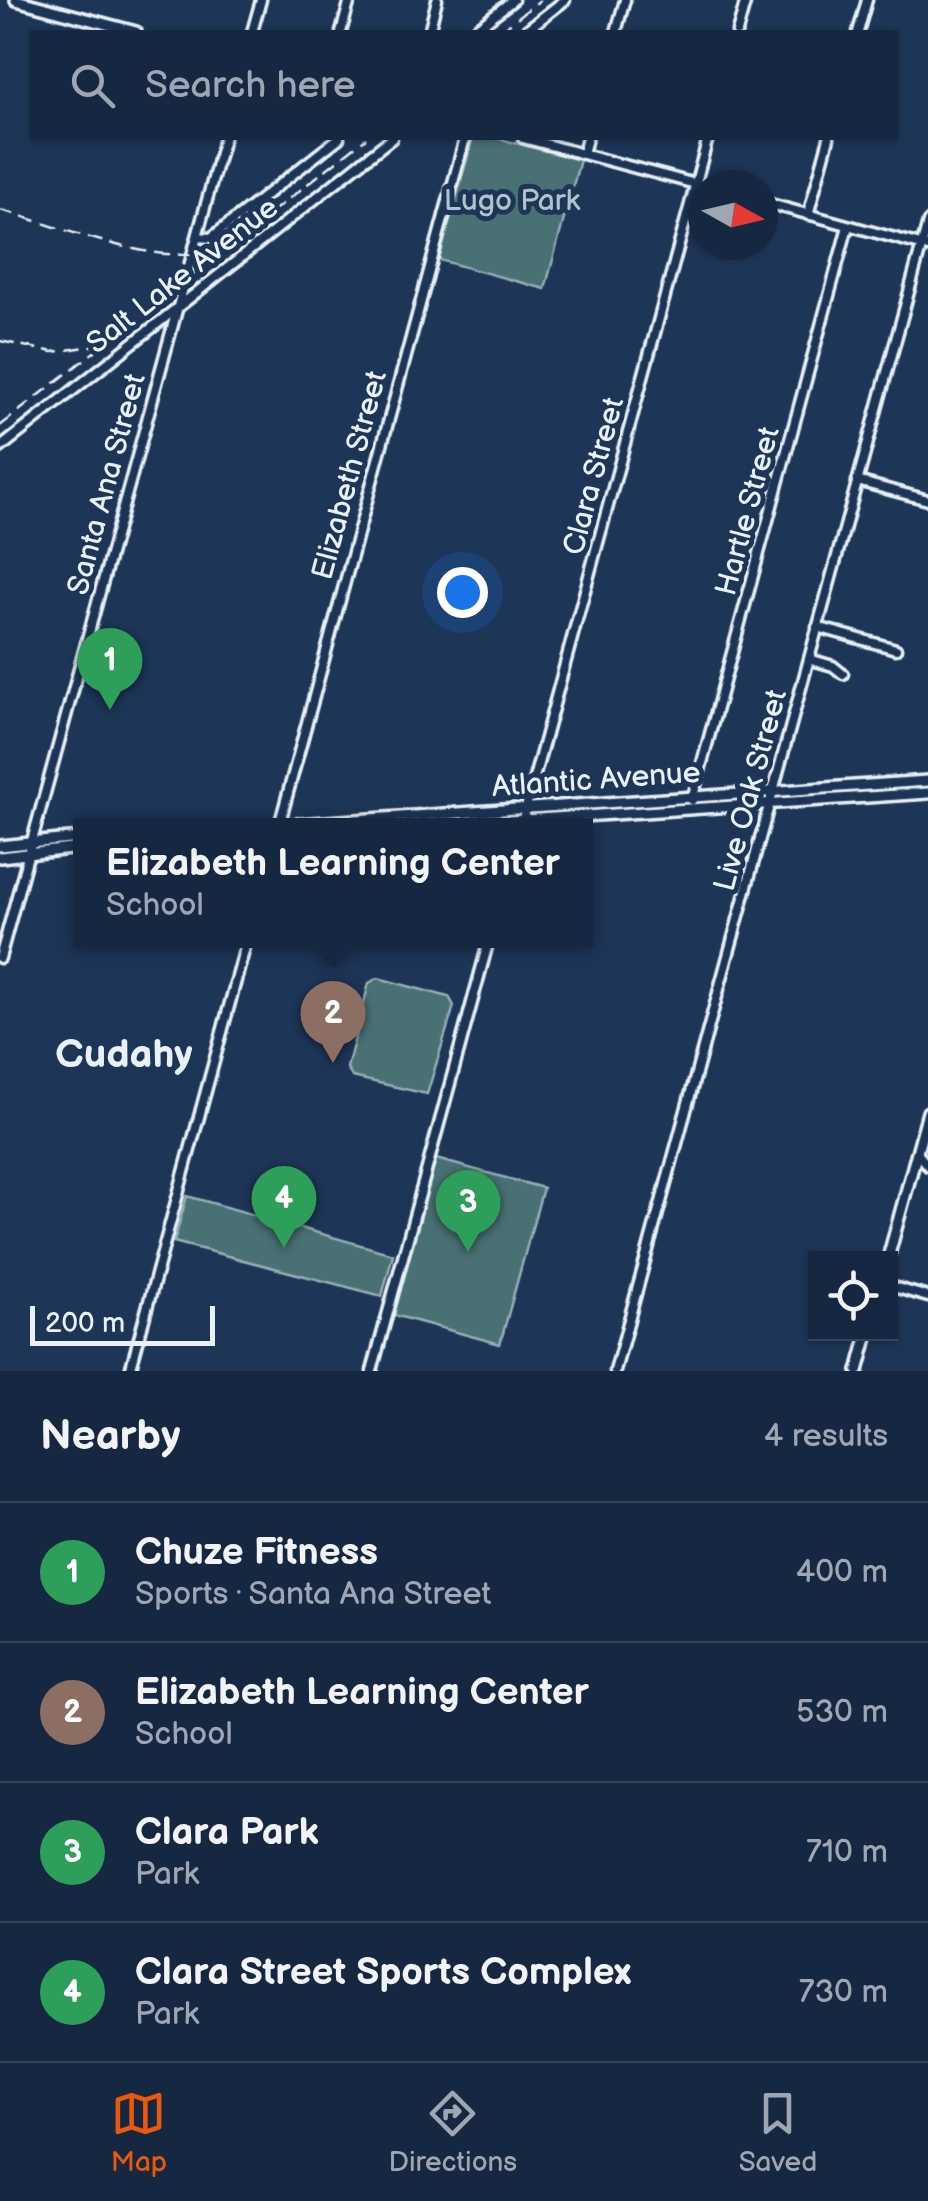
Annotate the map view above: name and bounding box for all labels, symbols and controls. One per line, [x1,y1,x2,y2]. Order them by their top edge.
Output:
search box [30,30,898,140]
icon: search [65,58,120,113]
text: Search here [145,63,356,108]
north arrow [688,170,778,260]
park label: Lugo Park [444,183,581,219]
street label: Salt Lake Avenue [80,190,286,362]
street label: Elizabeth Street [305,367,395,584]
street label: Santa Ana Street [60,370,154,599]
street label: Clara Street [556,393,632,559]
street label: Hartle Street [708,423,788,600]
your location [437,567,488,618]
pin: 1 [78,628,142,710]
street label: Live Oak Street [707,686,795,895]
street label: Atlantic Avenue [491,755,702,805]
popup [73,818,593,948]
text: Elizabeth Learning Center [106,841,560,886]
text: School [106,886,204,925]
pin: 2 [300,980,366,1063]
district label: Cudahy [55,1031,193,1079]
pin: 4 [252,1166,316,1248]
pin: 3 [436,1170,500,1252]
map controls [808,1251,898,1341]
button: locate [808,1251,898,1341]
scale bar [30,1301,215,1346]
text: 200 m [45,1307,125,1340]
text: Nearby [40,1411,180,1462]
text: 4 results [764,1417,888,1456]
text: Chuze Fitness [135,1530,378,1575]
text: 1 [66,1553,79,1592]
text: 400 m [796,1553,888,1592]
text: Sports · Santa Ana Street [135,1575,491,1614]
text: Elizabeth Learning Center [135,1670,589,1715]
text: 2 [63,1693,82,1732]
text: 530 m [796,1693,888,1732]
text: School [135,1715,233,1754]
text: Clara Park [135,1810,319,1855]
text: 3 [63,1833,82,1872]
text: 710 m [806,1833,888,1872]
text: Park [135,1855,199,1894]
text: Clara Street Sports Complex [135,1950,631,1995]
text: 4 [63,1973,82,2012]
text: 730 m [799,1973,888,2012]
text: Park [135,1995,199,2034]
tab: Map [111,2086,167,2179]
tab: Directions [388,2086,517,2179]
tab: Saved [739,2086,817,2179]

